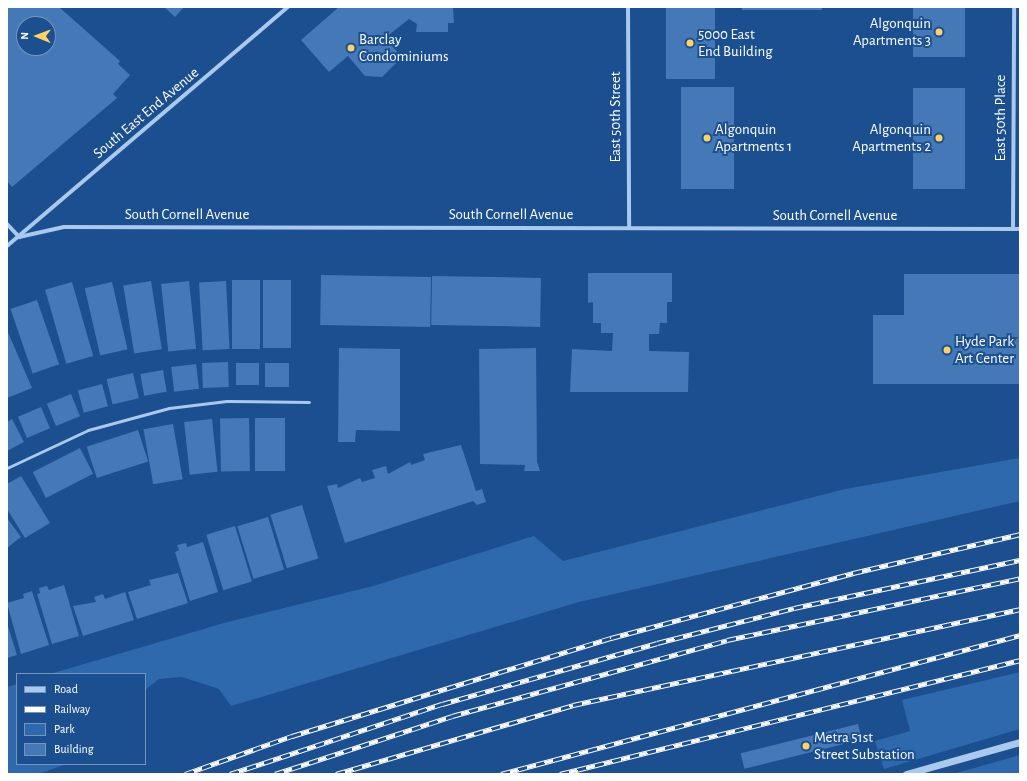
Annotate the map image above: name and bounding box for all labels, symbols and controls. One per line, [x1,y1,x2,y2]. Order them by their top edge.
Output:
place label: Algonquin Apartments 3 [853,14,931,49]
north arrow [16,16,56,56]
place label: 5000 East End Building [698,25,773,60]
marker: Algonquin Apartments 3 [934,27,944,37]
place label: Barclay Condominiums [359,30,448,65]
text: N [19,32,30,40]
marker: 5000 East End Building [685,38,695,48]
marker: Barclay Condominiums [346,43,356,53]
street label: South East End Avenue [90,64,202,162]
street label: East 50th Street [607,71,625,163]
street label: East 50th Place [992,74,1010,162]
place label: Algonquin Apartments 1 [715,120,792,155]
place label: Algonquin Apartments 2 [852,120,931,155]
marker: Algonquin Apartments 1 [702,133,712,143]
marker: Algonquin Apartments 2 [934,133,944,143]
street label: South Cornell Avenue [125,206,249,224]
street label: South Cornell Avenue [449,206,573,224]
street label: South Cornell Avenue [773,207,897,225]
place label: Hyde Park Art Center [955,332,1014,367]
marker: Hyde Park Art Center [942,345,952,355]
legend [16,673,146,765]
text: Road [54,683,78,695]
text: Railway [54,703,90,715]
text: Park [54,723,75,735]
place label: Metra 51st Street Substation [814,728,915,763]
marker: Metra 51st Street Substation [801,741,811,751]
text: Building [54,743,94,755]

